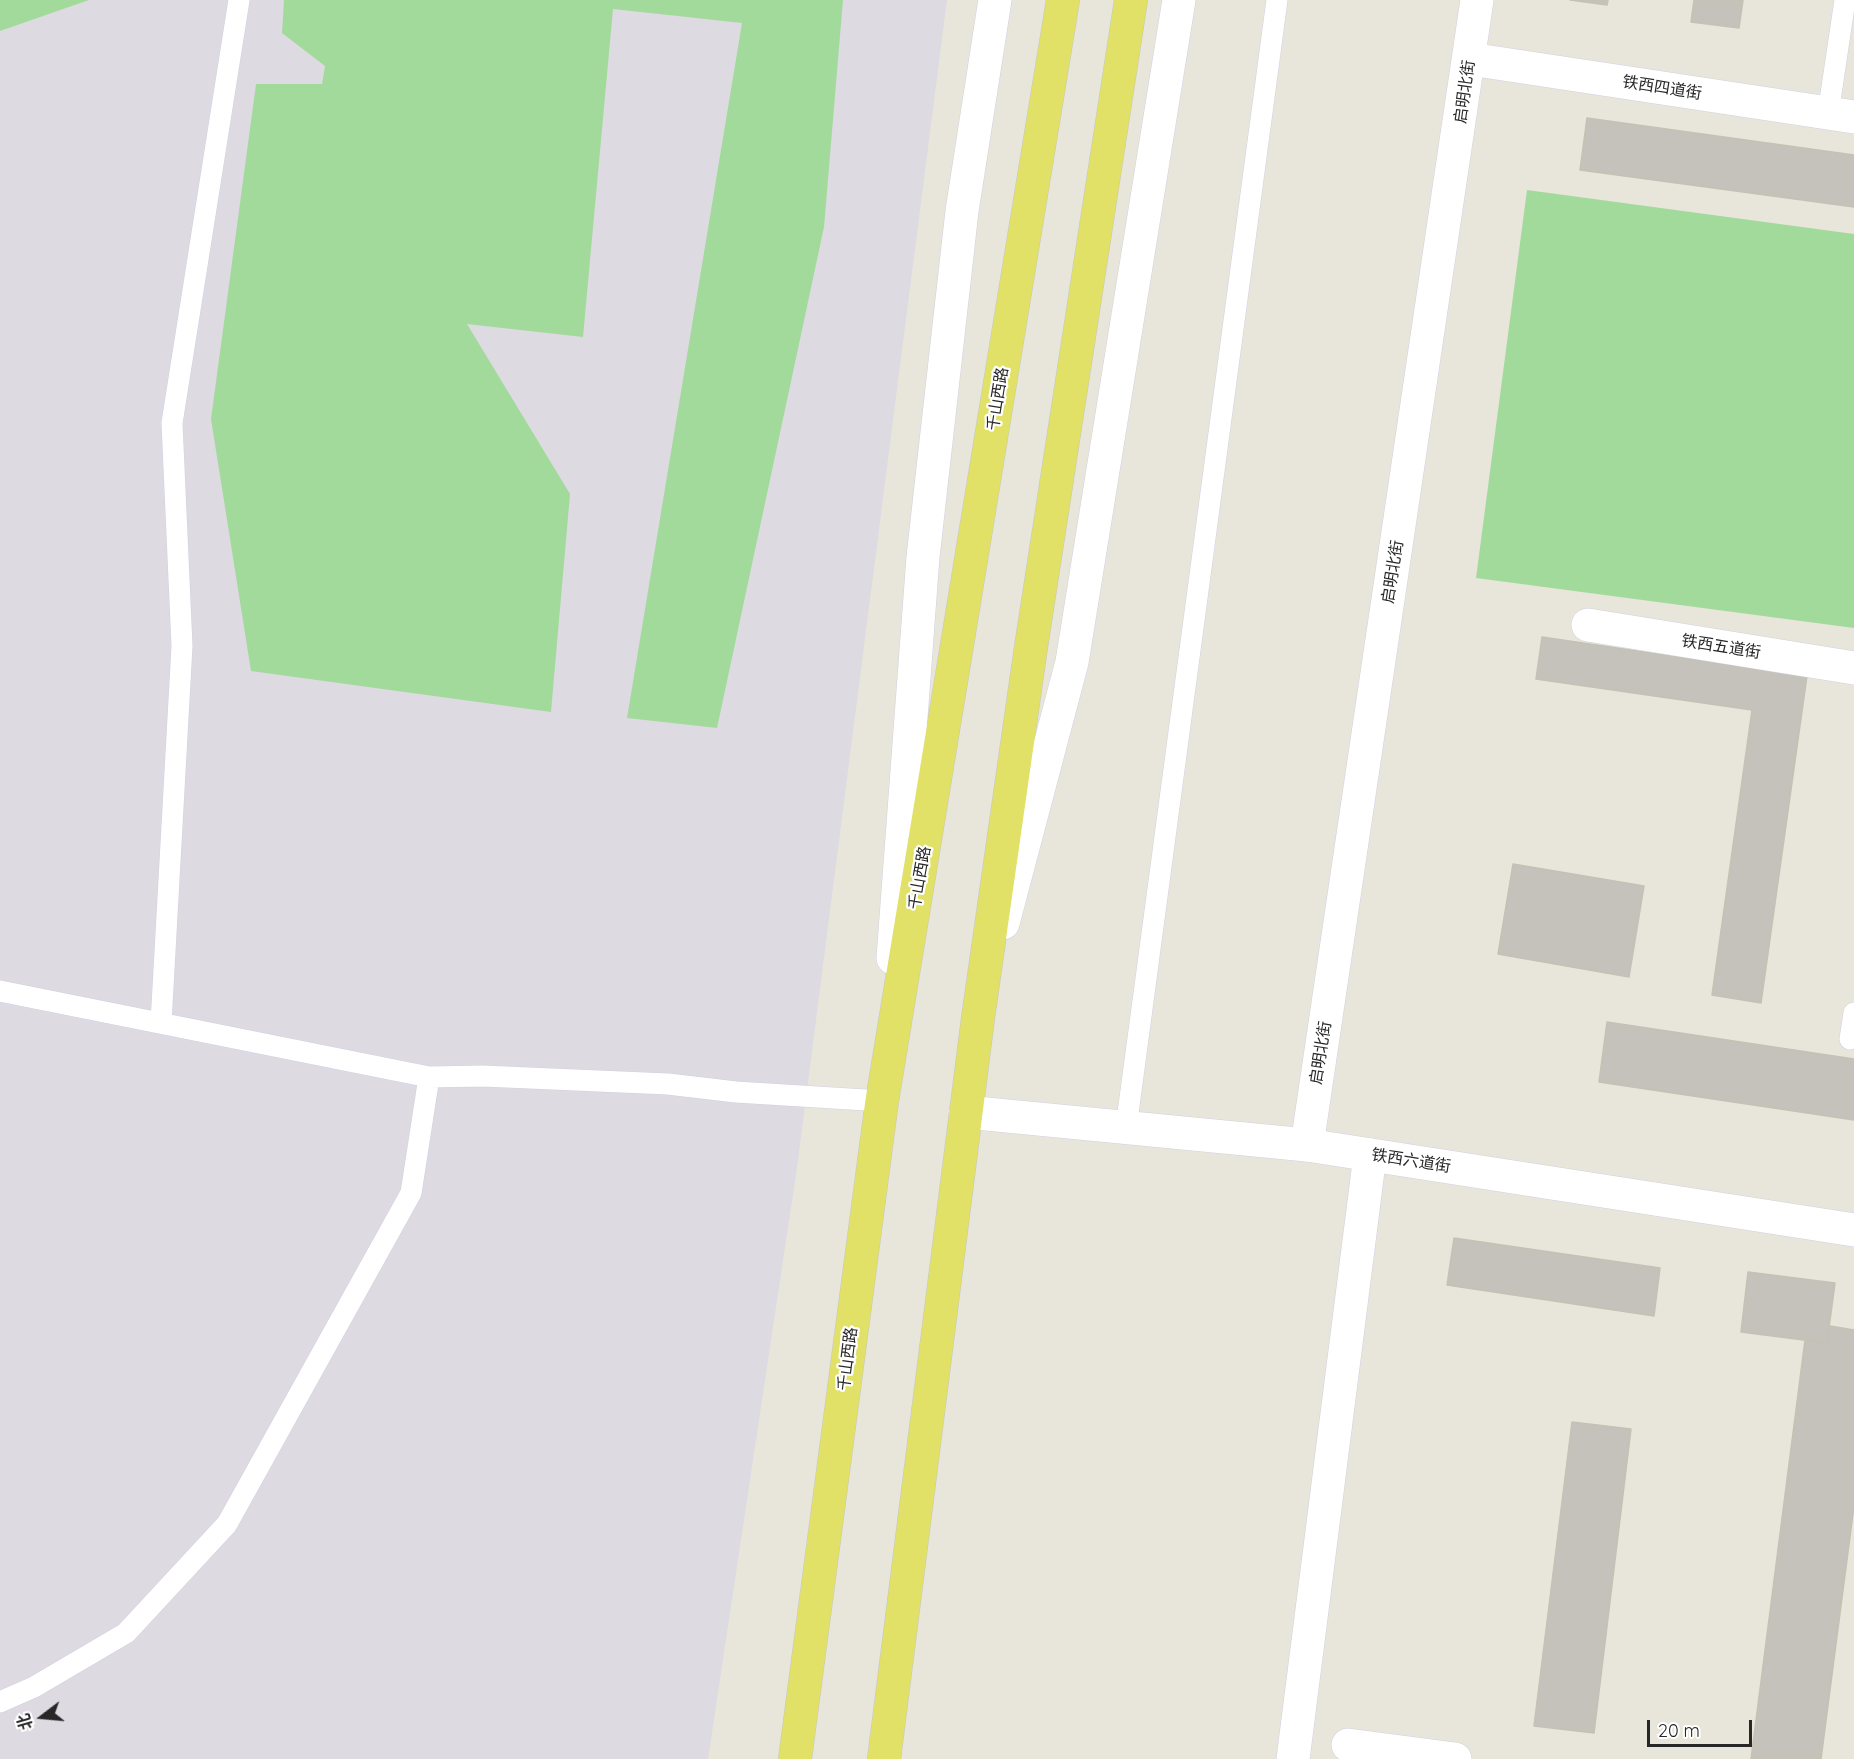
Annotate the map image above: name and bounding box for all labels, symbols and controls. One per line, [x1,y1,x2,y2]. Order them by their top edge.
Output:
street label: 启明北街 [1451,59,1479,125]
street label: 铁西四道街 [1621,72,1703,104]
street label: 千山西路 [984,366,1012,432]
street label: 启明北街 [1379,539,1407,605]
street label: 铁西五道街 [1680,631,1762,663]
street label: 千山西路 [905,845,935,911]
street label: 启明北街 [1307,1020,1335,1086]
street label: 铁西六道街 [1370,1145,1452,1177]
street label: 千山西路 [835,1326,861,1392]
north arrow [12,1687,72,1747]
scale bar [1650,1708,1755,1746]
text: 北 [13,1712,37,1732]
text: 20 m [1658,1719,1700,1742]

